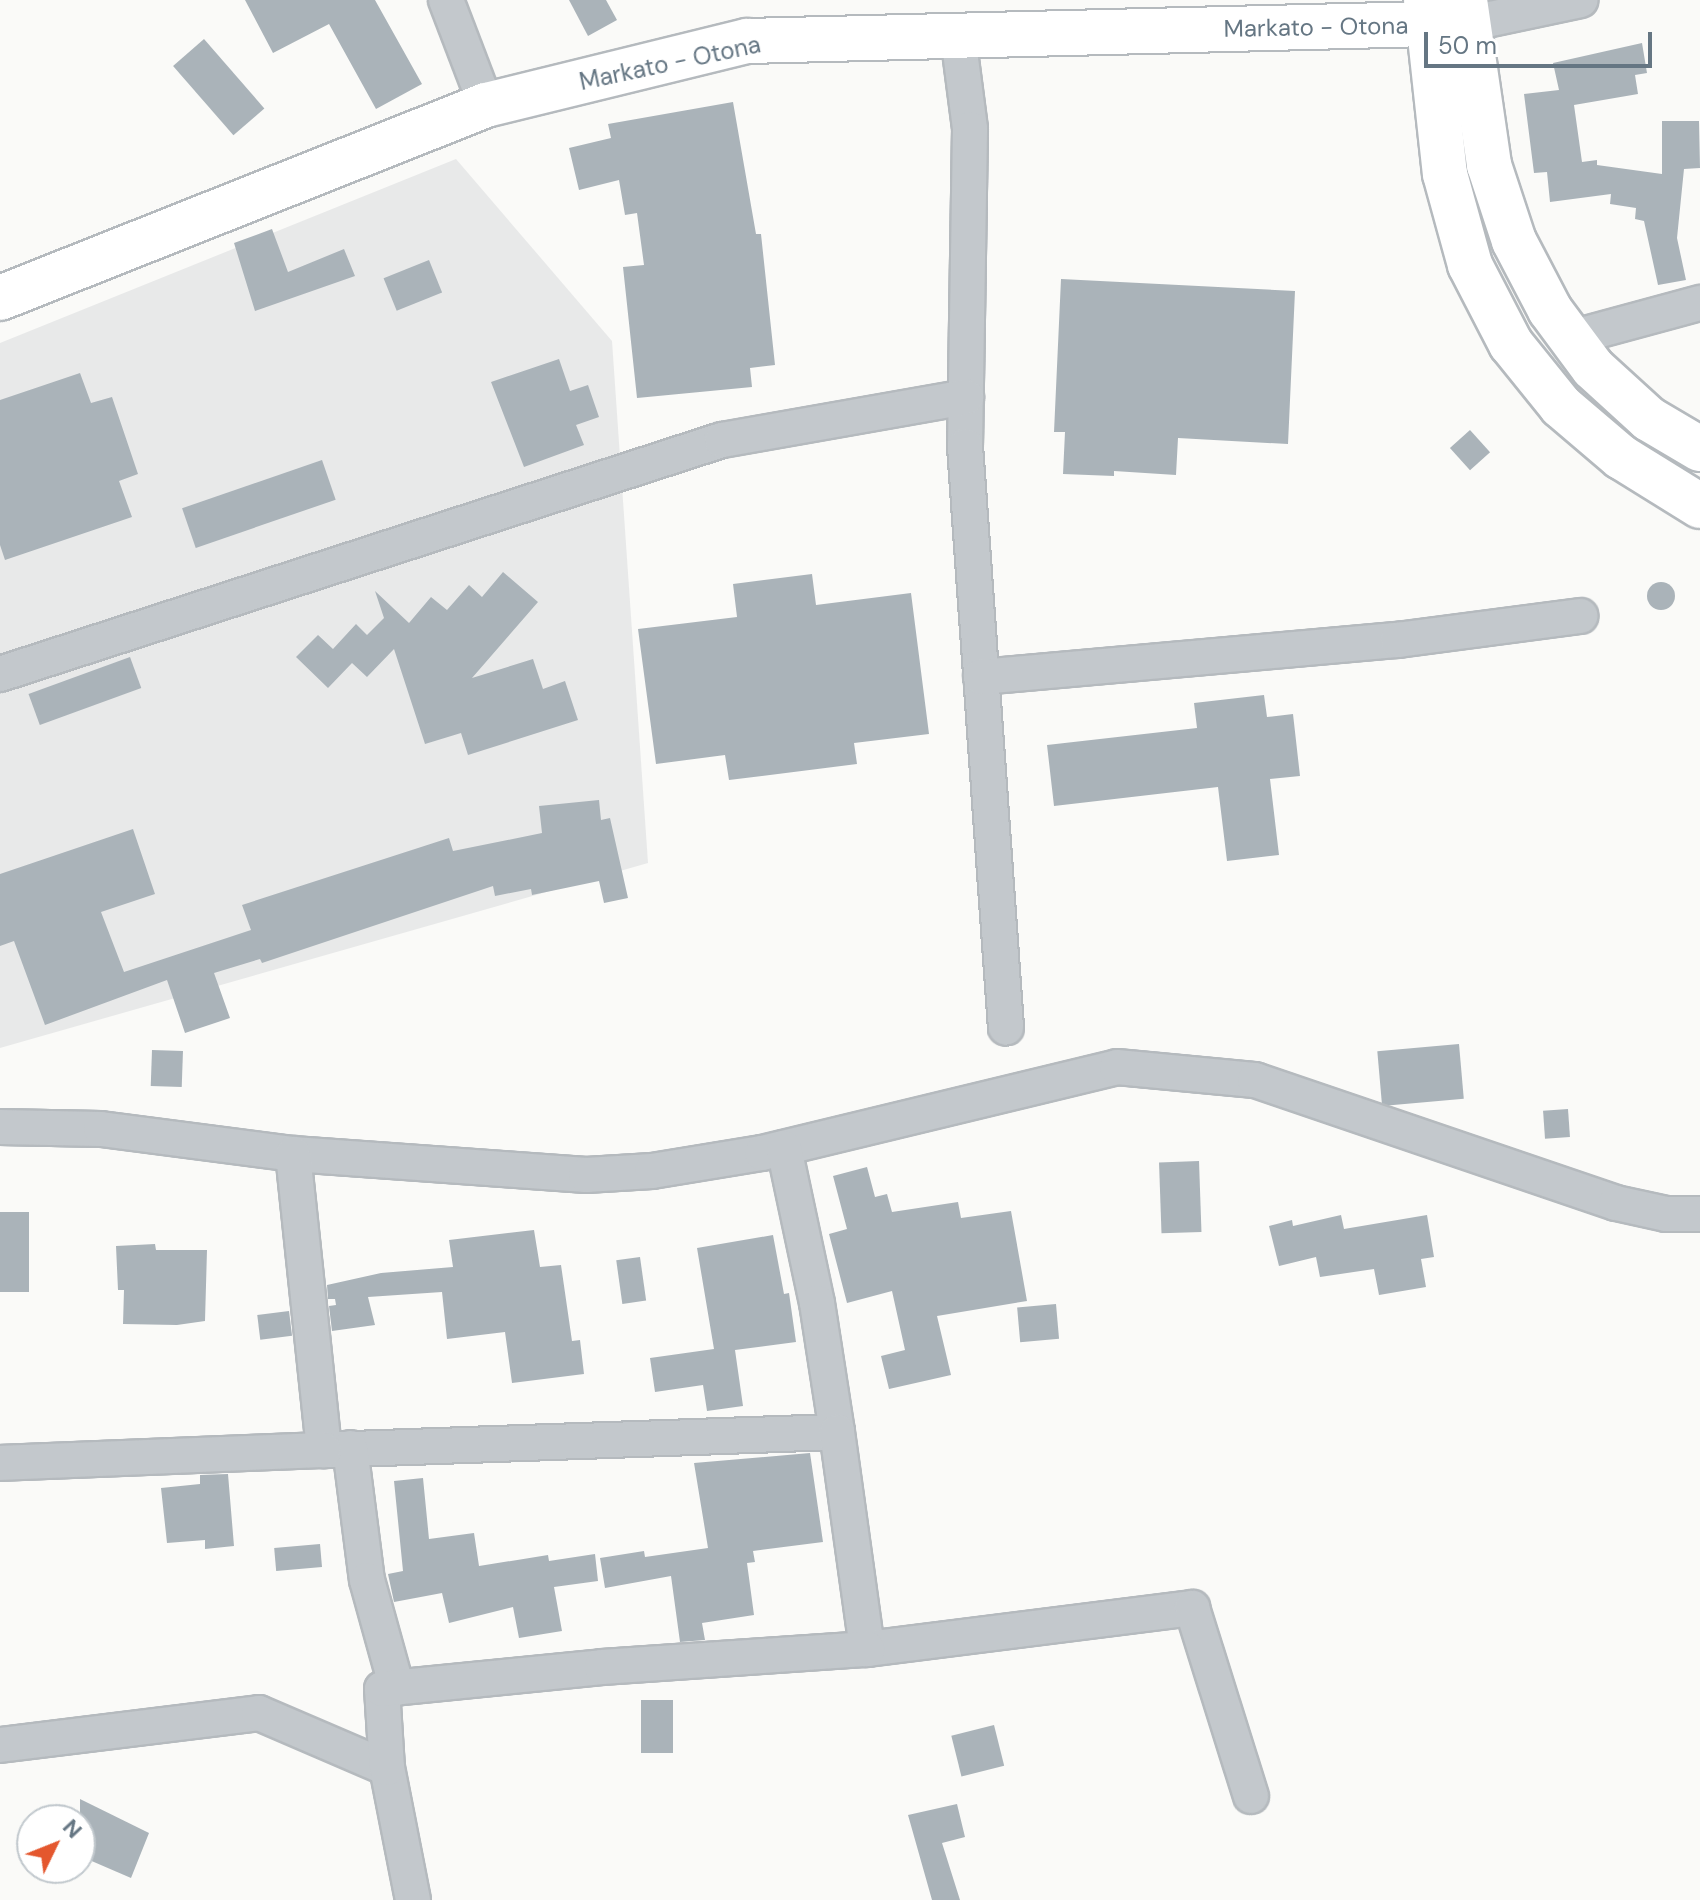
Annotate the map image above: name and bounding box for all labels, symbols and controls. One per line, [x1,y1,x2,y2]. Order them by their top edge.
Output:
street label: Markato - Otona [1223,11,1409,43]
scale bar [1428,16,1656,66]
street label: Markato - Otona [577,30,763,96]
text: 50 m [1438,30,1497,61]
north arrow [16,1804,96,1884]
text: N [56,1813,89,1844]

